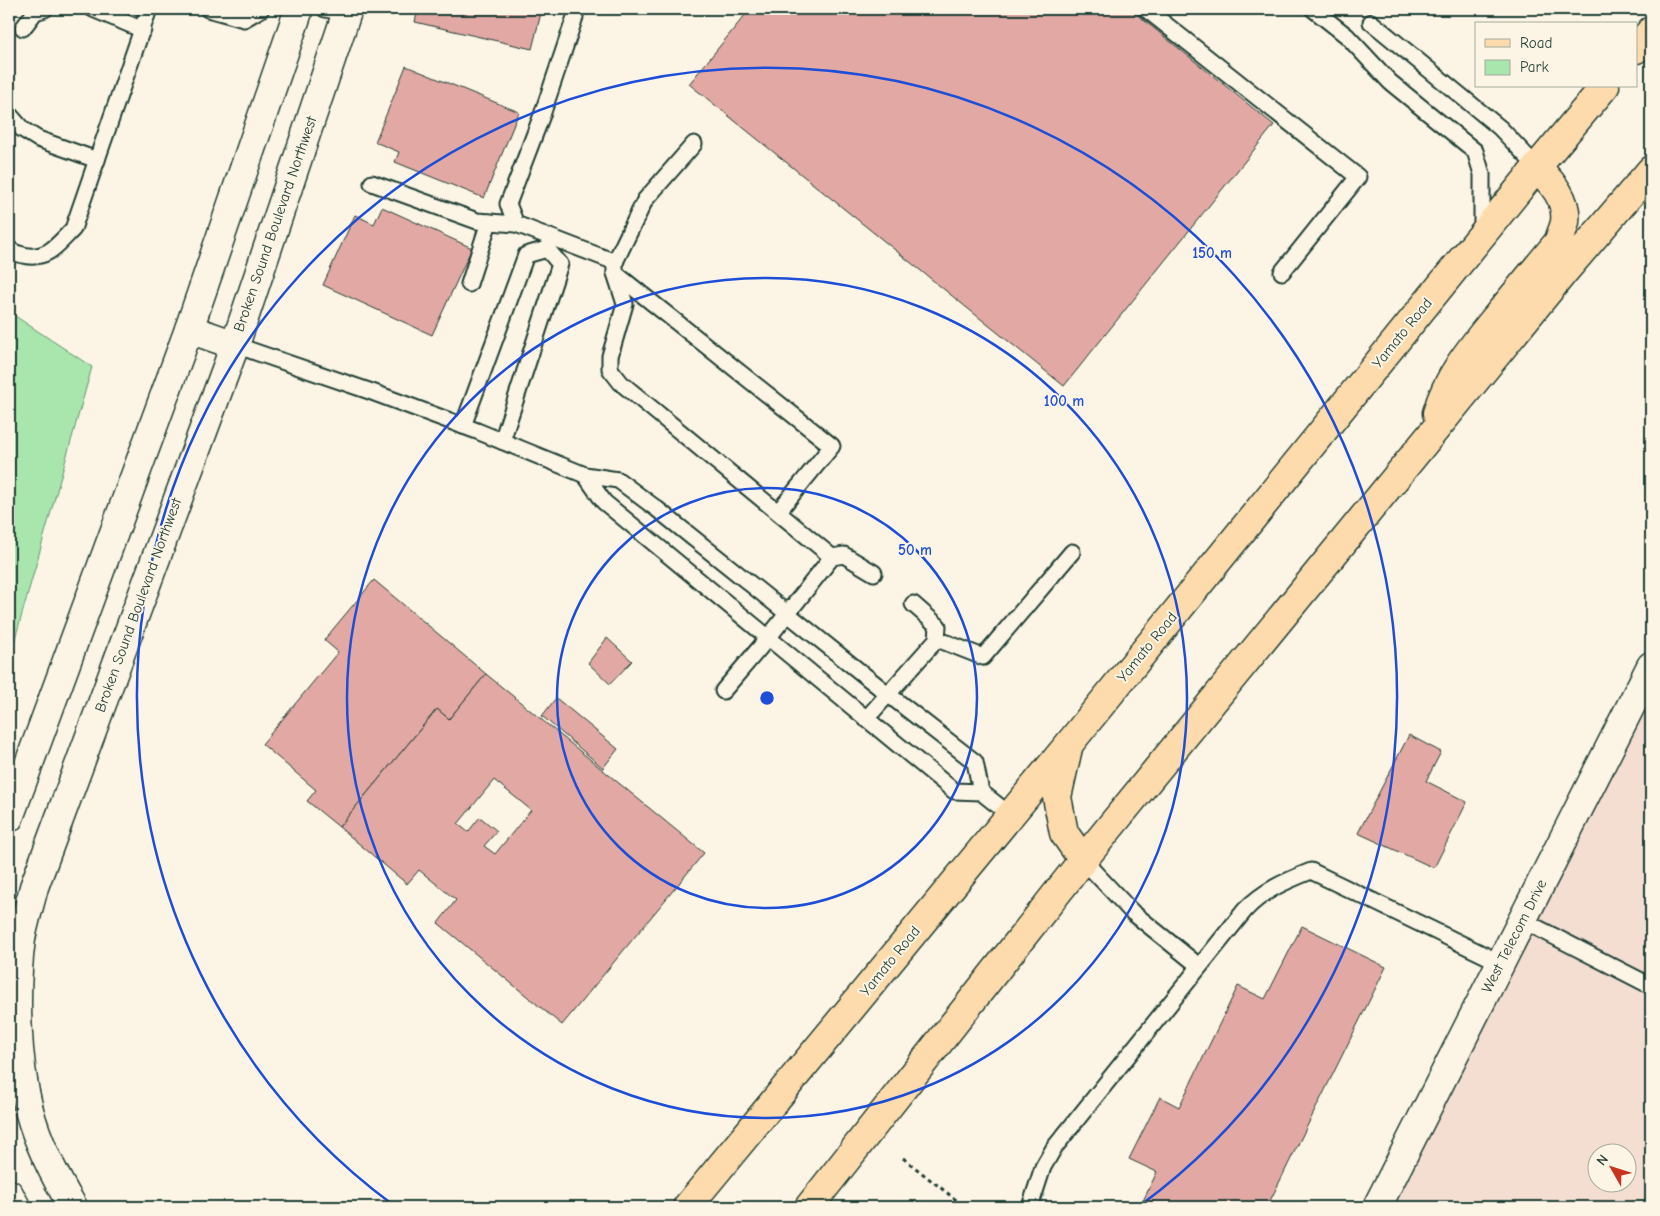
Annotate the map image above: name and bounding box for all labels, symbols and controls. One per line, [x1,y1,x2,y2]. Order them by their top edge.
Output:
legend [1475,22,1638,88]
text: Road [1520,34,1552,52]
text: Park [1520,58,1549,76]
street label: Broken Sound Boulevard Northwest [230,113,321,334]
text: 150 m [1192,244,1232,262]
street label: Yamato Road [1368,294,1436,372]
text: 100 m [1044,392,1084,410]
street label: Broken Sound Boulevard Northwest [91,495,185,715]
text: 50 m [898,541,932,559]
street label: Yamato Road [1113,608,1181,686]
centre of rings [758,689,776,707]
street label: West Telecom Drive [1478,876,1551,996]
street label: Yamato Road [856,922,924,1000]
north arrow [1588,1144,1638,1194]
text: N [1593,1151,1612,1169]

